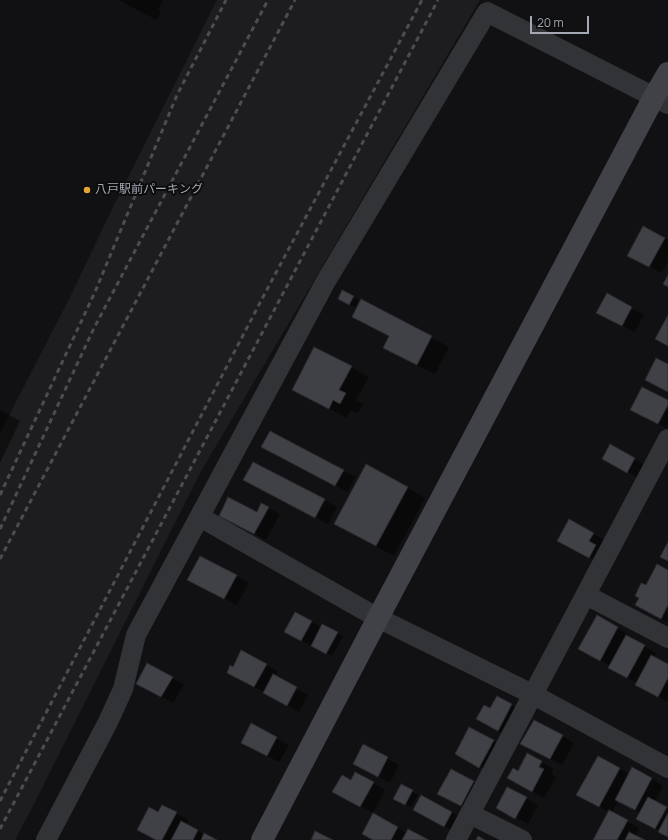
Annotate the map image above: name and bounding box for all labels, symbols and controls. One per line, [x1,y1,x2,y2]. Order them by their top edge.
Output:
scale bar [532,8,591,34]
text: 20 m [537,14,564,31]
place label: 八戸駅前パーキング [95,183,203,197]
marker: 八戸駅前パーキング [82,185,92,195]

